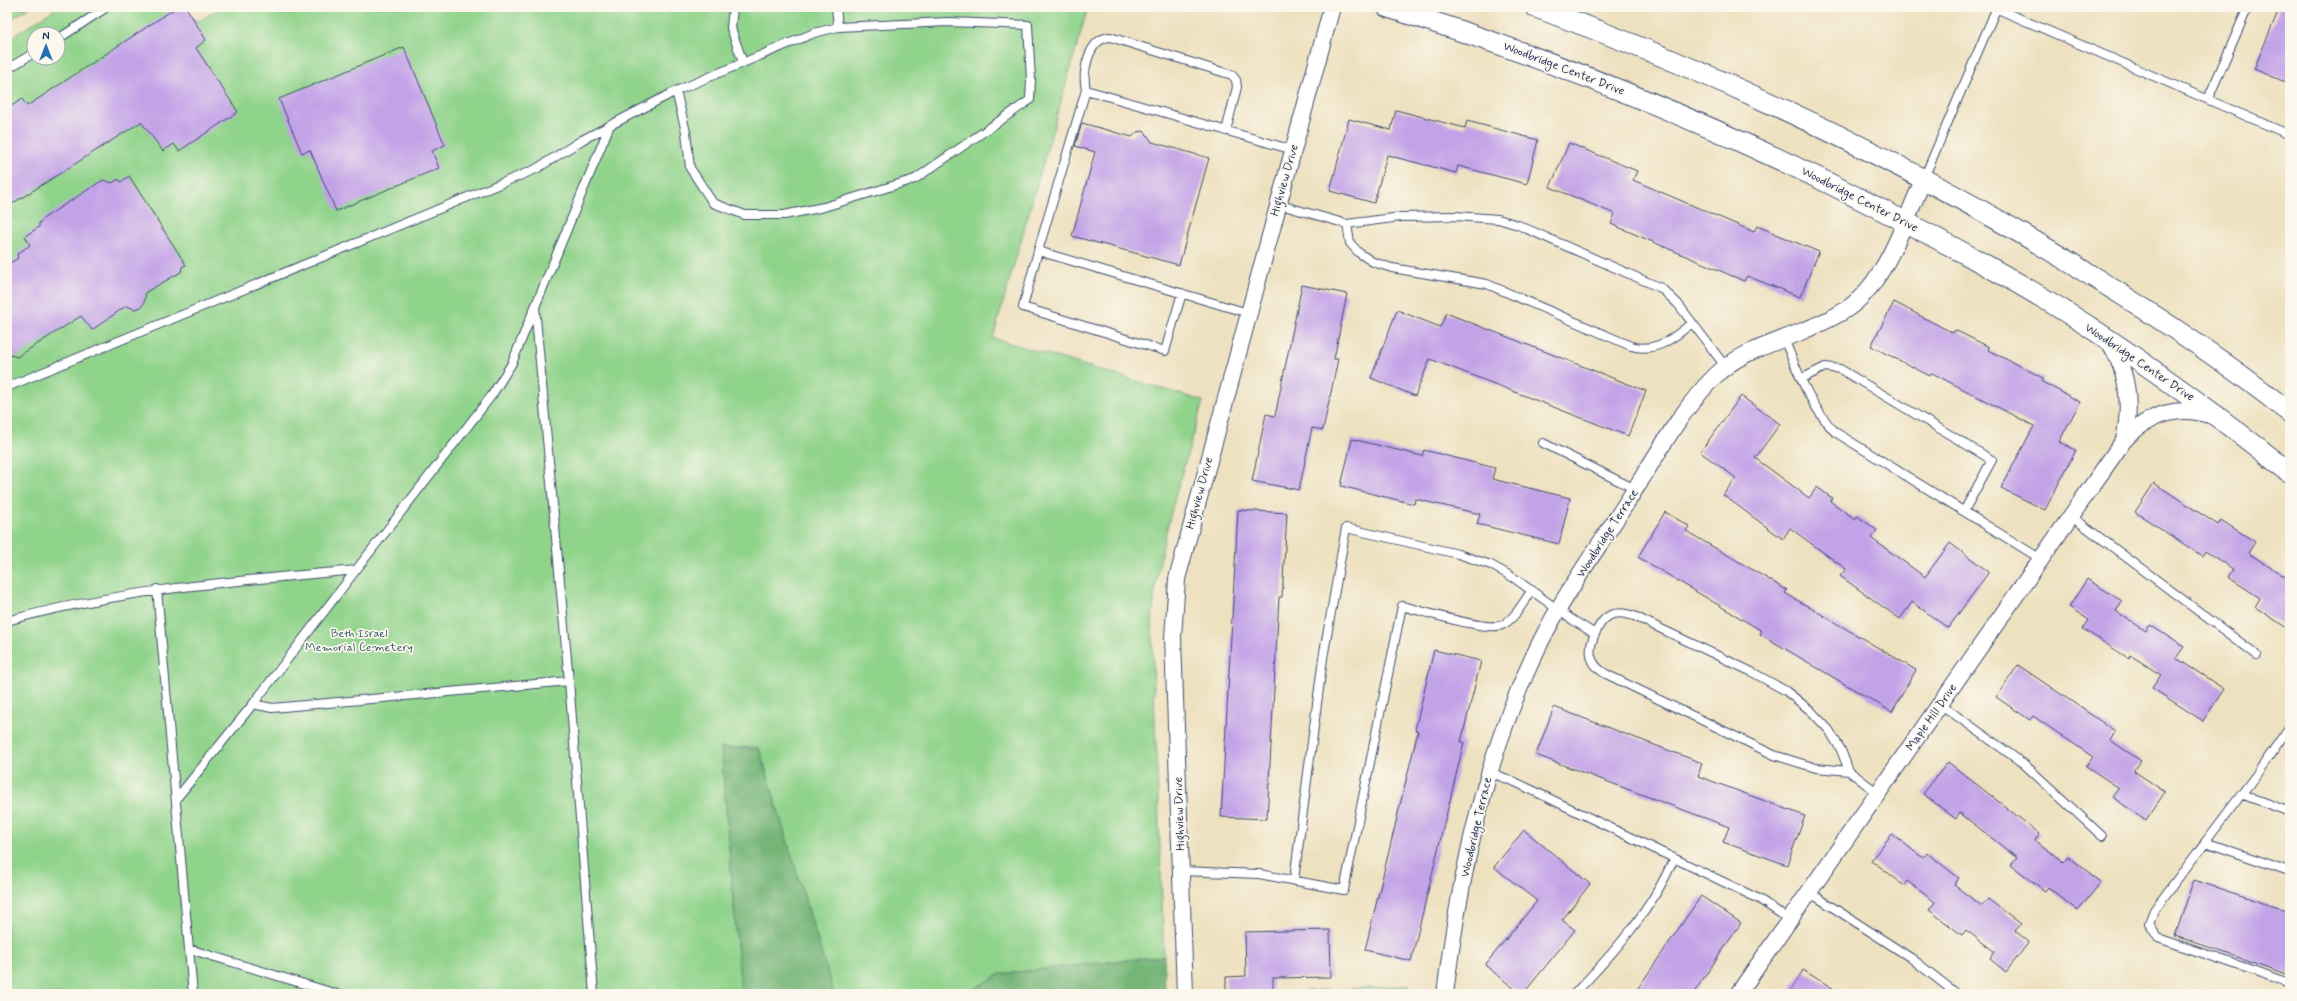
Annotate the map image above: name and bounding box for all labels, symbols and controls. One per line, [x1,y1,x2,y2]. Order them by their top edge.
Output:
north arrow [26,26,66,66]
text: N [42,30,50,44]
street label: Woodbridge Center Drive [1501,38,1627,100]
street label: Highview Drive [1267,142,1304,218]
street label: Woodbridge Center Drive [1798,163,1921,236]
street label: Woodbridge Center Drive [2082,320,2197,406]
street label: Highview Drive [1183,455,1218,531]
street label: Woodbridge Terrace [1573,486,1643,581]
park label: Beth Israel Memorial Cemetery [305,626,413,656]
street label: Maple Hill Drive [1903,681,1961,754]
street label: Woodbridge Terrace [1458,775,1496,879]
street label: Highview Drive [1171,777,1190,851]

